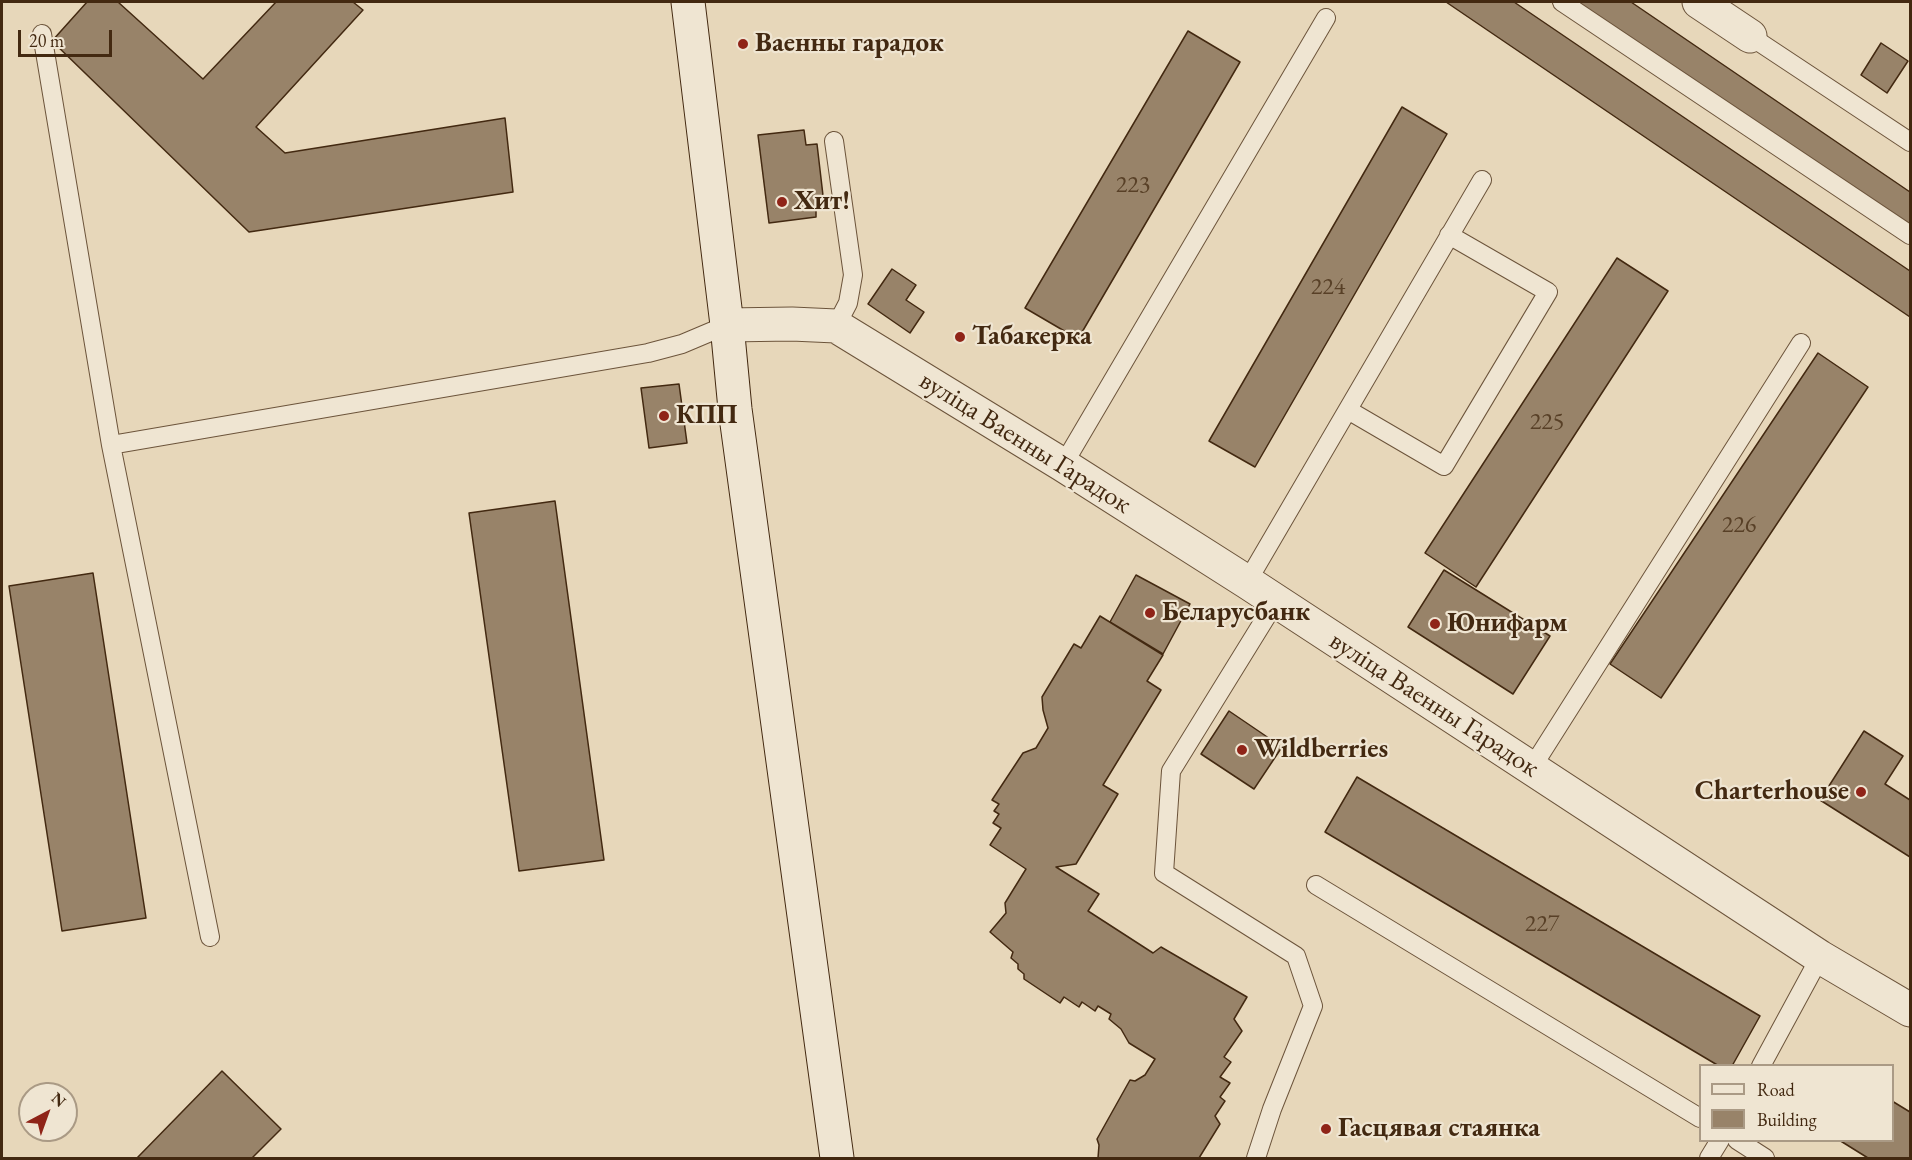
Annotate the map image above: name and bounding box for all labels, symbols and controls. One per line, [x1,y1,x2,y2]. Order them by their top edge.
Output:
scale bar [21,18,116,56]
place label: Ваенны гарадок [755,28,944,60]
text: 20 m [29,29,64,52]
marker: Ваенны гарадок [736,37,750,51]
house number: 223 [1116,171,1150,199]
place label: Хит! [794,186,850,218]
marker: Хит! [775,195,789,209]
house number: 224 [1311,273,1345,301]
place label: Табакерка [972,321,1092,353]
marker: Табакерка [953,330,967,344]
street label: вуліца Ваенны Гарадок [913,365,1137,521]
place label: КПП [676,400,738,432]
house number: 225 [1530,408,1564,436]
marker: КПП [657,409,671,423]
house number: 226 [1722,511,1756,539]
place label: Беларусбанк [1162,597,1310,629]
marker: Беларусбанк [1143,606,1157,620]
place label: Юнифарм [1447,608,1567,640]
marker: Юнифарм [1428,617,1442,631]
street label: вуліца Ваенны Гарадок [1323,625,1545,785]
place label: Wildberries [1254,734,1388,766]
marker: Wildberries [1235,743,1249,757]
place label: Charterhouse [1695,776,1849,808]
marker: Charterhouse [1854,785,1868,799]
house number: 227 [1525,910,1559,938]
legend [1699,1064,1894,1142]
text: Road [1757,1078,1795,1101]
north arrow [18,1082,78,1142]
text: N [47,1087,71,1112]
text: Building [1757,1108,1817,1131]
place label: Гасцявая стаянка [1338,1113,1540,1145]
marker: Гасцявая стаянка [1319,1122,1333,1136]

